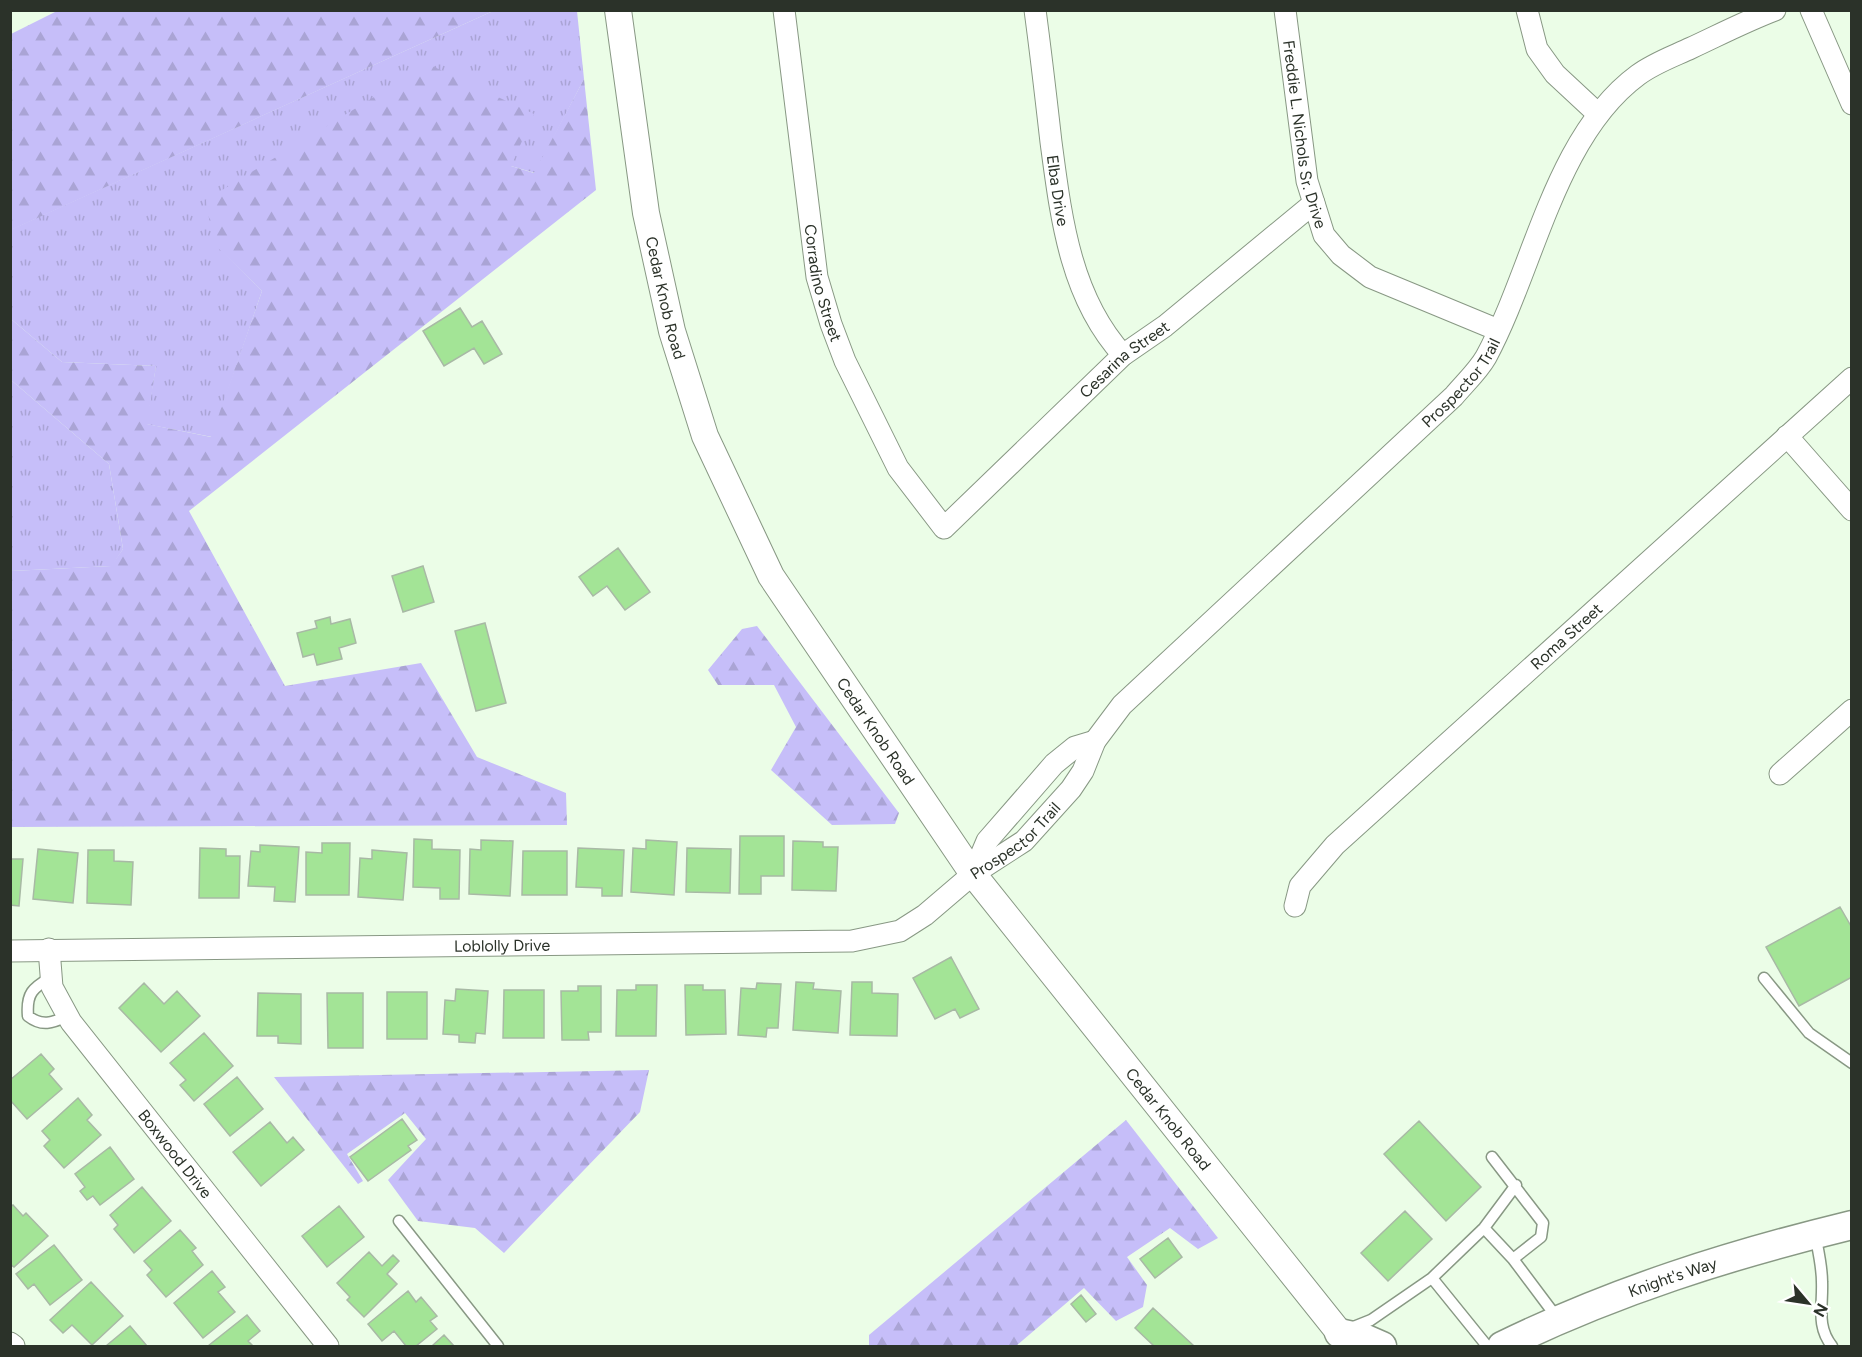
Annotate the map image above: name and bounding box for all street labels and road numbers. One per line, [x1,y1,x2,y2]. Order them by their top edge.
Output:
street label: Freddie L. Nichols Sr. Drive [1279,39,1331,231]
street label: Elba Drive [1043,154,1073,228]
street label: Corradino Street [801,223,846,344]
street label: Cedar Knob Road [642,235,690,361]
street label: Cesarina Street [1075,317,1173,402]
street label: Prospector Trail [1417,335,1504,431]
street label: Roma Street [1526,599,1606,673]
street label: Cedar Knob Road [833,674,919,788]
street label: Prospector Trail [966,798,1064,883]
street label: Loblolly Drive [454,935,550,955]
street label: Cedar Knob Road [1122,1064,1215,1174]
street label: Boxwood Drive [134,1105,217,1202]
street label: Knight's Way [1625,1253,1720,1301]

